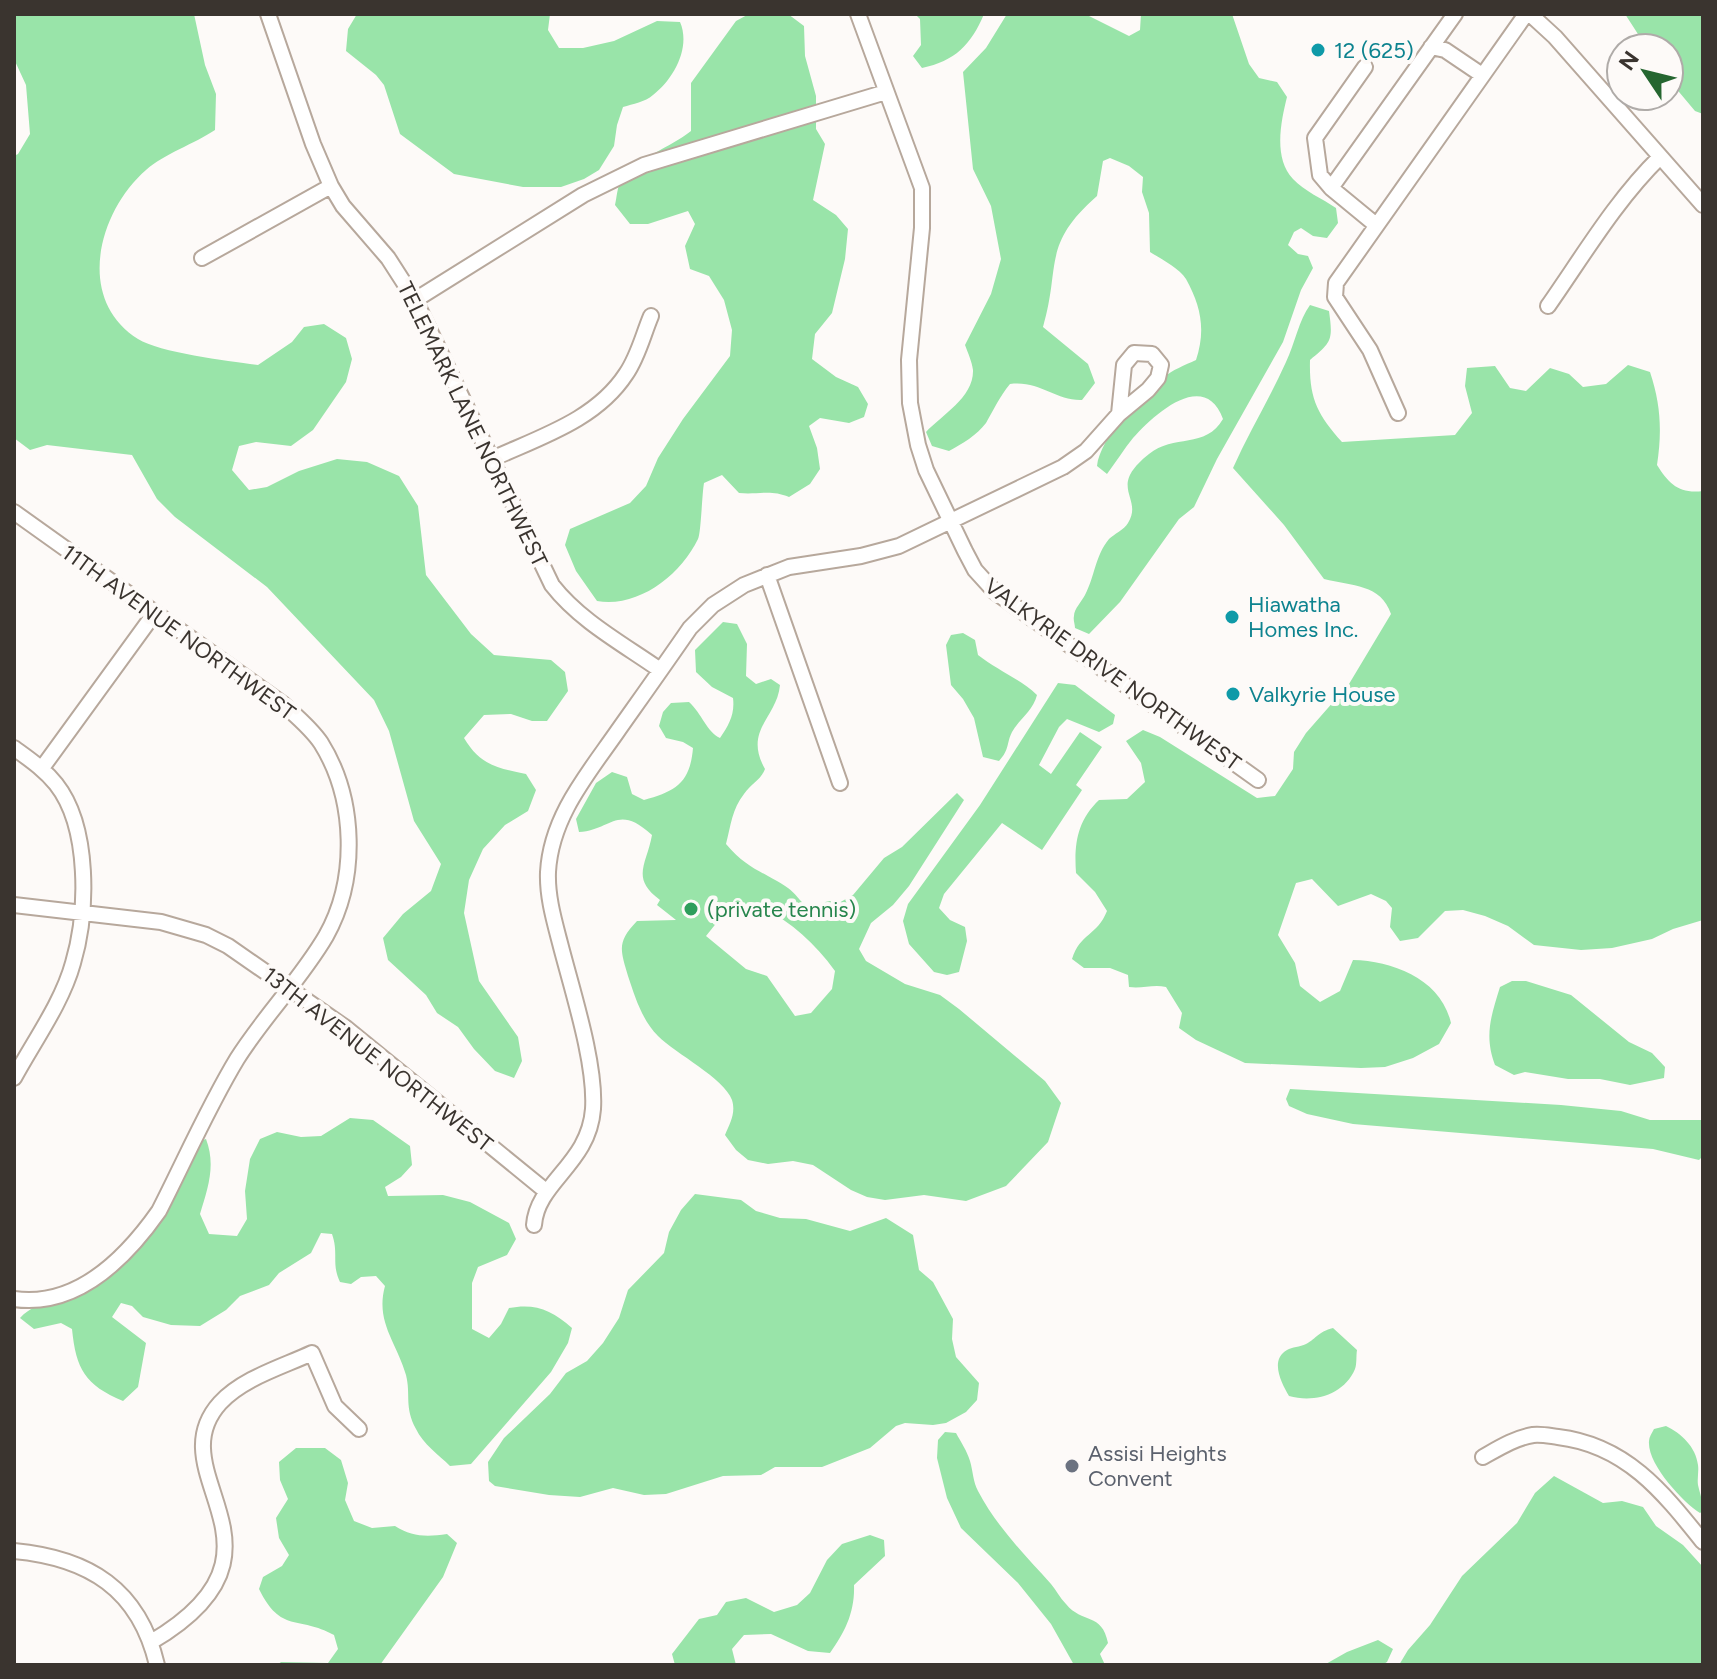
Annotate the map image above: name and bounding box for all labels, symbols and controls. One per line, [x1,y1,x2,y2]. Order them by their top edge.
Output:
north arrow [1605,32,1685,112]
place label: 12 (625) [1334,37,1414,64]
marker: 12 (625) [1309,41,1327,59]
text: N [1613,46,1645,76]
street label: TELEMARK LANE NORTHWEST [392,277,553,571]
street label: 11TH AVENUE NORTHWEST [57,539,301,726]
street label: VALKYRIE DRIVE NORTHWEST [979,572,1246,777]
place label: Hiawatha Homes Inc. [1248,591,1358,643]
marker: Hiawatha Homes Inc. [1223,608,1241,626]
place label: Valkyrie House [1249,681,1395,708]
marker: Valkyrie House [1224,685,1242,703]
place label: (private tennis) [707,896,856,923]
marker: (private tennis) [682,900,700,918]
street label: 13TH AVENUE NORTHWEST [257,961,498,1158]
place label: Assisi Heights Convent [1088,1440,1227,1492]
marker: Assisi Heights Convent [1063,1457,1081,1475]

